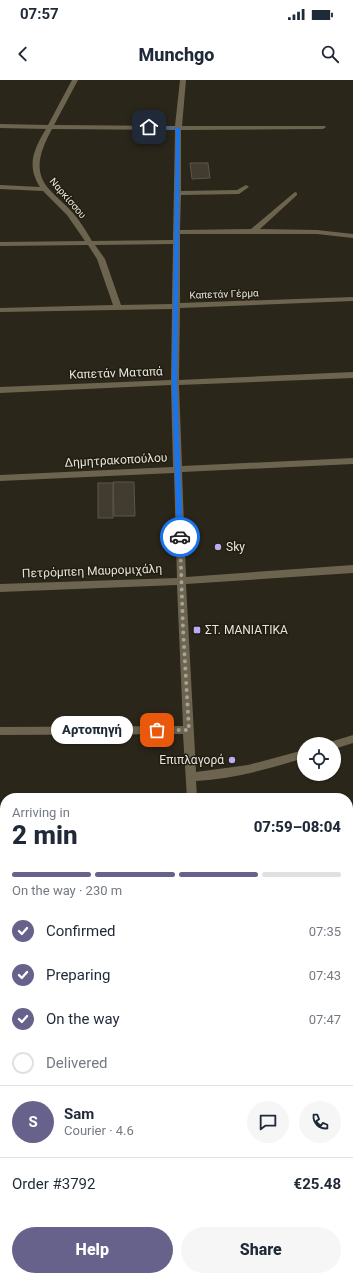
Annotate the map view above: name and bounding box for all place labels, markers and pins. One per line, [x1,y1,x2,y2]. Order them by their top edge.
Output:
pin [132,110,166,144]
place label: Sky [226,540,245,554]
marker: Sky [213,542,223,552]
place label: ΣΤ. ΜΑΝΙΑΤΙΚΑ [205,623,288,637]
marker: ΣΤ. ΜΑΝΙΑΤΙΚΑ [192,625,202,635]
pin [140,713,174,747]
callout: Αρτοπηγή [51,716,133,744]
place label: Επιπλαγορά [159,753,224,767]
marker: Επιπλαγορά [227,755,237,765]

